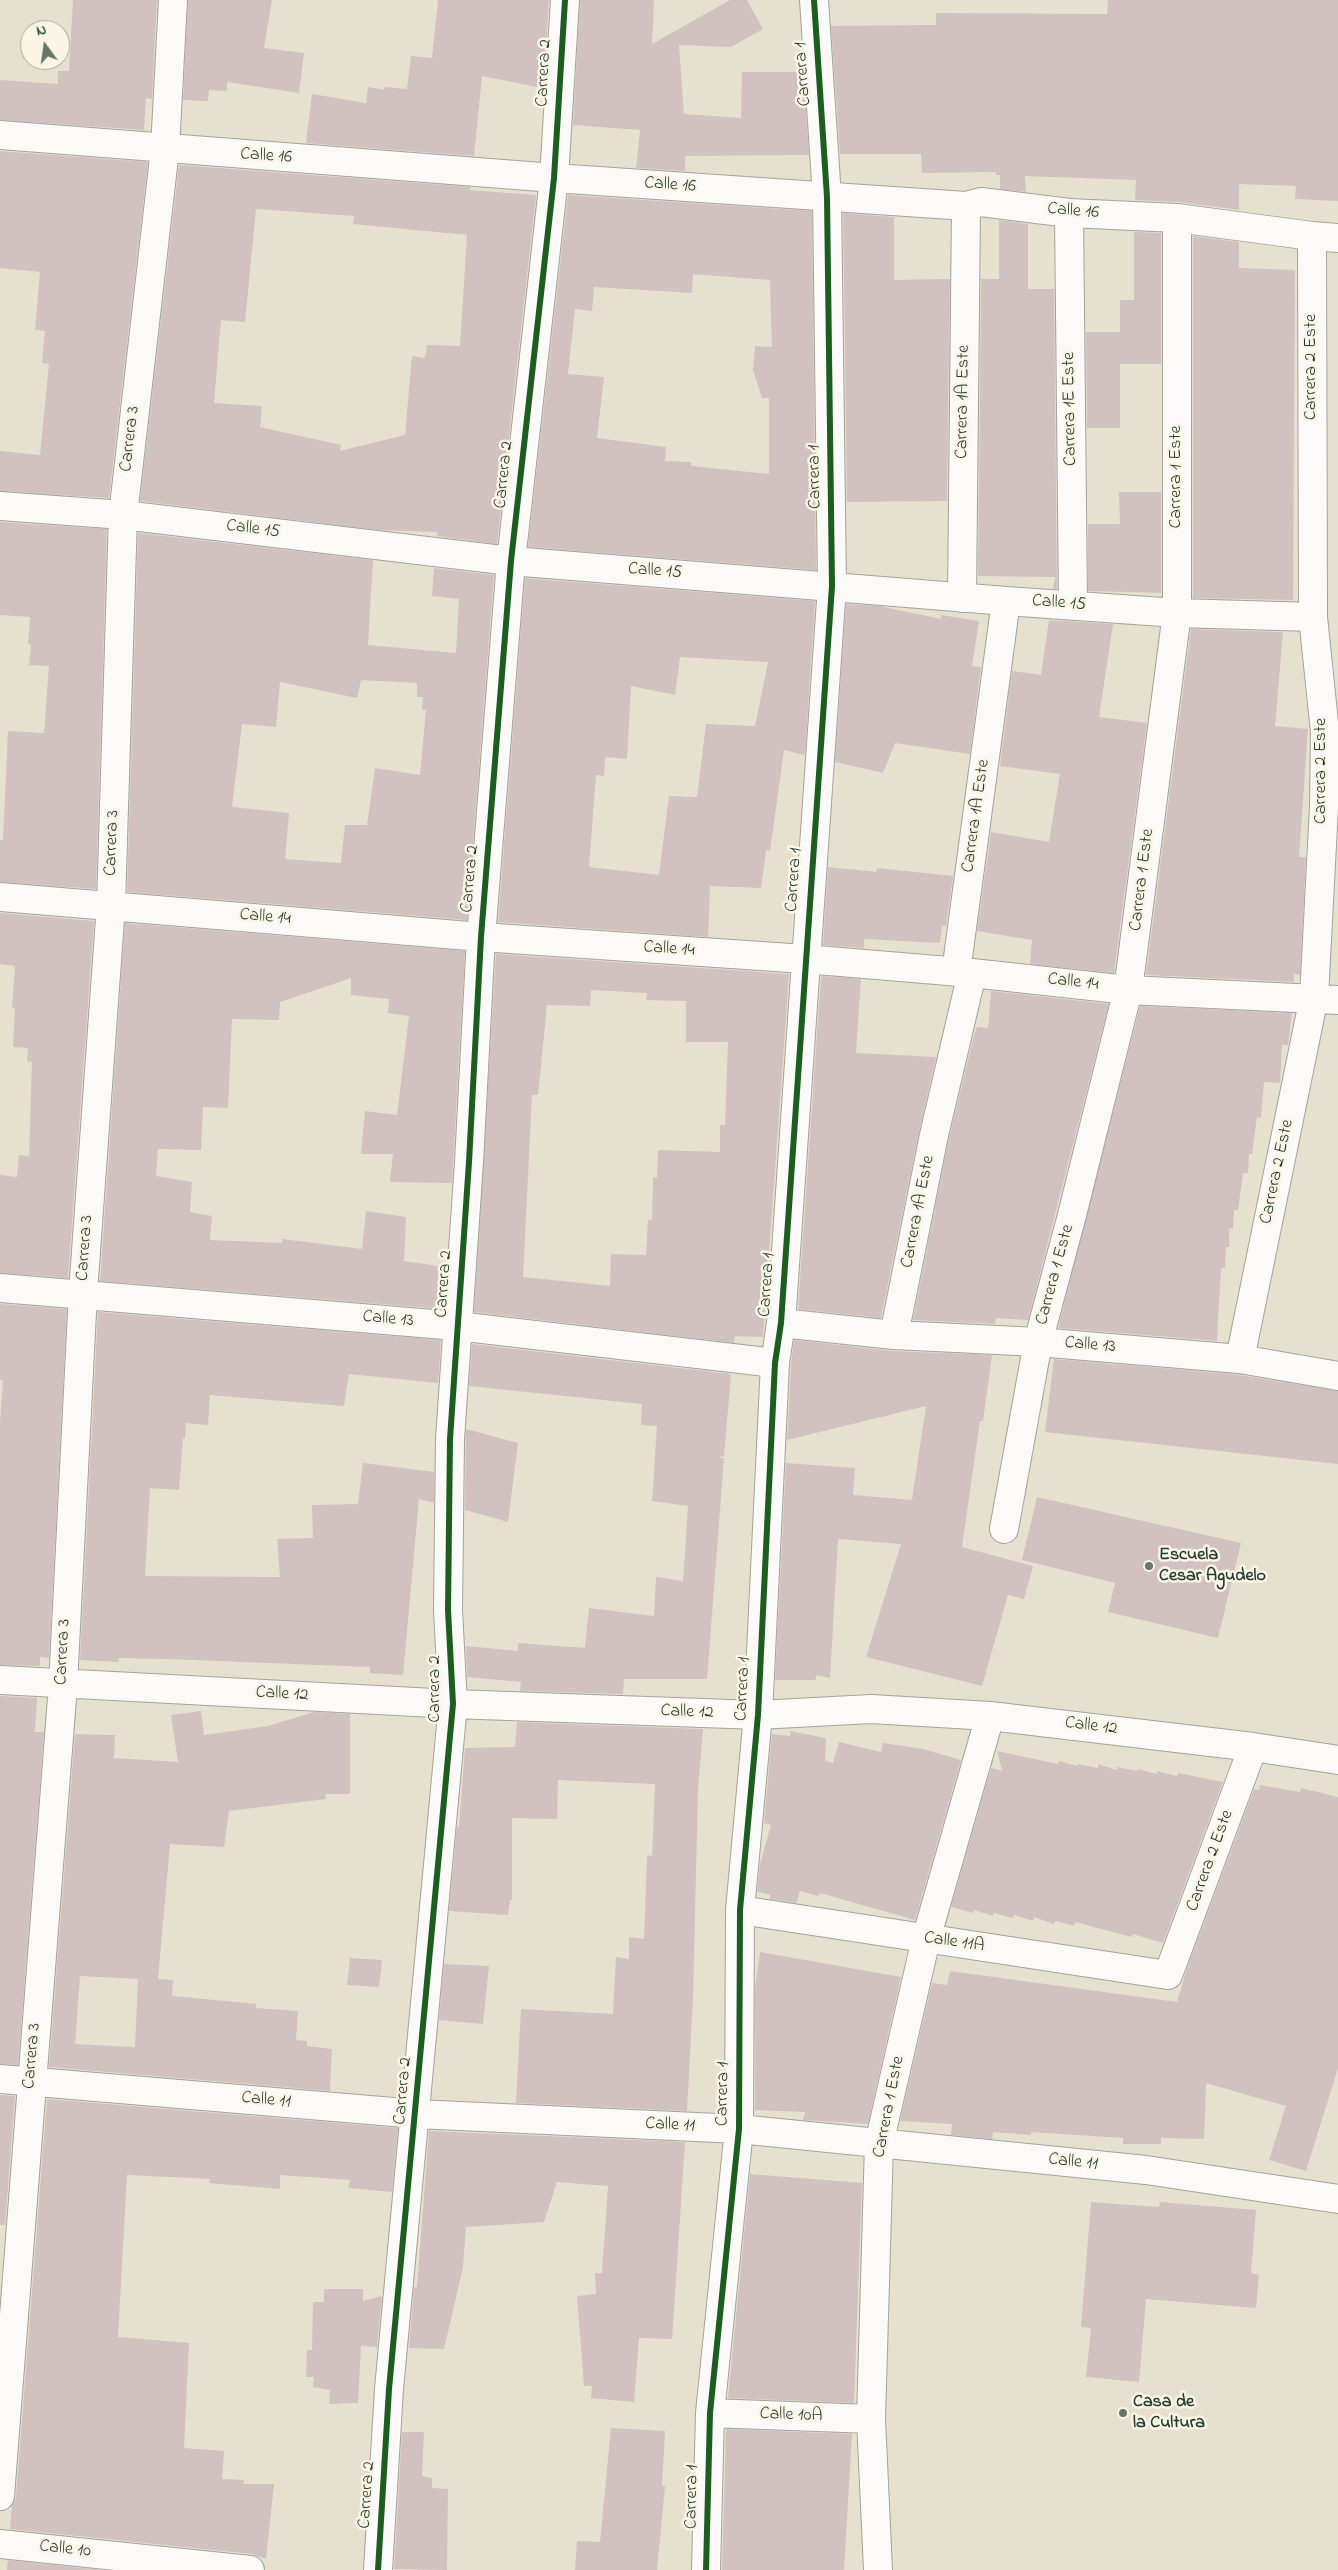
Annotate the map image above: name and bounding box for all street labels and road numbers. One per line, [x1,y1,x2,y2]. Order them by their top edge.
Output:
street label: Carrera 2 [532,39,558,107]
street label: Carrera 1 [791,41,817,107]
street label: Calle 16 [239,144,293,170]
street label: Calle 16 [643,173,697,199]
street label: Calle 16 [1046,199,1100,225]
street label: Carrera 2 Este [1301,314,1323,420]
street label: Carrera 1A Este [952,345,976,459]
street label: Carrera 1E Este [1059,352,1083,466]
street label: Carrera 3 [116,405,146,473]
street label: Carrera 1 Este [1166,425,1188,529]
street label: Carrera 2 [491,440,519,510]
street label: Carrera 1 [805,445,827,509]
street label: Calle 15 [225,516,281,544]
street label: Calle 15 [627,559,683,585]
street label: Calle 15 [1031,591,1087,617]
street label: Carrera 2 Este [1311,718,1333,824]
street label: Carrera 1A Este [958,758,996,874]
street label: Carrera 3 [101,810,125,876]
street label: Carrera 1 Este [1126,828,1160,932]
street label: Carrera 2 [457,844,485,914]
street label: Carrera 1 [782,847,808,913]
street label: Calle 14 [238,905,292,931]
street label: Calle 14 [643,937,695,963]
street label: Calle 14 [1046,970,1100,996]
street label: Carrera 2 Este [1256,1118,1300,1226]
street label: Carrera 1A Este [898,1154,940,1270]
street label: Carrera 3 [73,1214,99,1282]
street label: Carrera 1 Este [1032,1222,1080,1328]
street label: Carrera 2 [432,1250,458,1318]
street label: Carrera 1 [755,1252,781,1318]
street label: Calle 13 [361,1307,415,1333]
street label: Calle 13 [1063,1333,1117,1359]
street label: Carrera 3 [51,1618,77,1686]
street label: Carrera 2 [425,1655,447,1723]
street label: Carrera 1 [732,1656,756,1722]
street label: Calle 12 [255,1683,309,1707]
street label: Calle 12 [660,1701,714,1725]
street label: Calle 12 [1063,1713,1119,1741]
street label: Carrera 2 Este [1183,1807,1239,1915]
street label: Calle 11A [922,1928,986,1958]
street label: Carrera 3 [19,2022,47,2090]
street label: Carrera 1 Este [870,2054,910,2160]
street label: Carrera 2 [390,2056,418,2126]
street label: Carrera 1 [713,2062,735,2126]
street label: Calle 11 [240,2088,292,2114]
street label: Calle 11 [645,2114,695,2138]
street label: Calle 11 [1047,2150,1099,2176]
street label: Calle 10A [759,2404,823,2428]
street label: Carrera 2 [355,2461,381,2529]
street label: Carrera 1 [682,2465,704,2529]
street label: Calle 10 [38,2537,92,2563]

